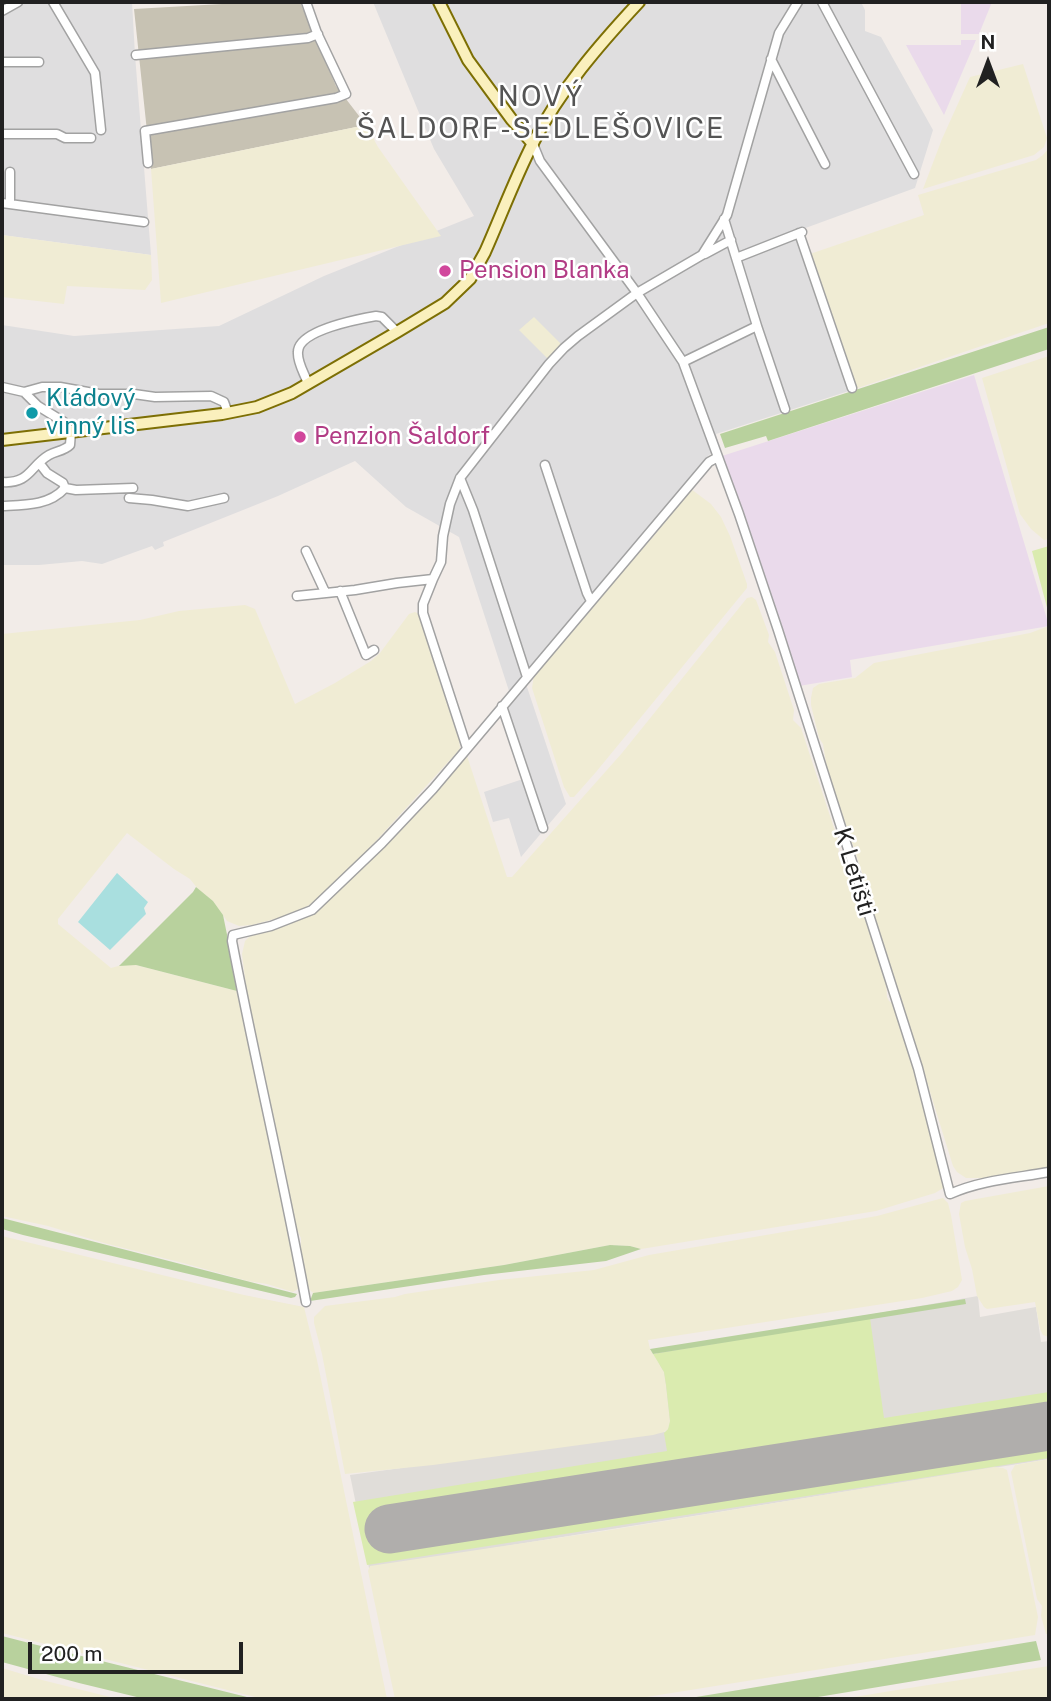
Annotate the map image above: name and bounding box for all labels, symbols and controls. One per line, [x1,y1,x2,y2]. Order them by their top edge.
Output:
north arrow [953,28,1023,98]
text: N [981,31,995,53]
district label: NOVÝ ŠALDORF-SEDLEŠOVICE [359,80,723,146]
place label: Pension Blanka [459,257,630,285]
marker: Pension Blanka [437,263,453,279]
place label: Kládový vinný lis [46,385,136,441]
marker: Kládový vinný lis [24,405,40,421]
place label: Penzion Šaldorf [314,423,490,451]
marker: Penzion Šaldorf [292,429,308,445]
street label: K Letišti [827,824,881,920]
scale bar [32,1628,247,1672]
text: 200 m [41,1641,102,1666]

